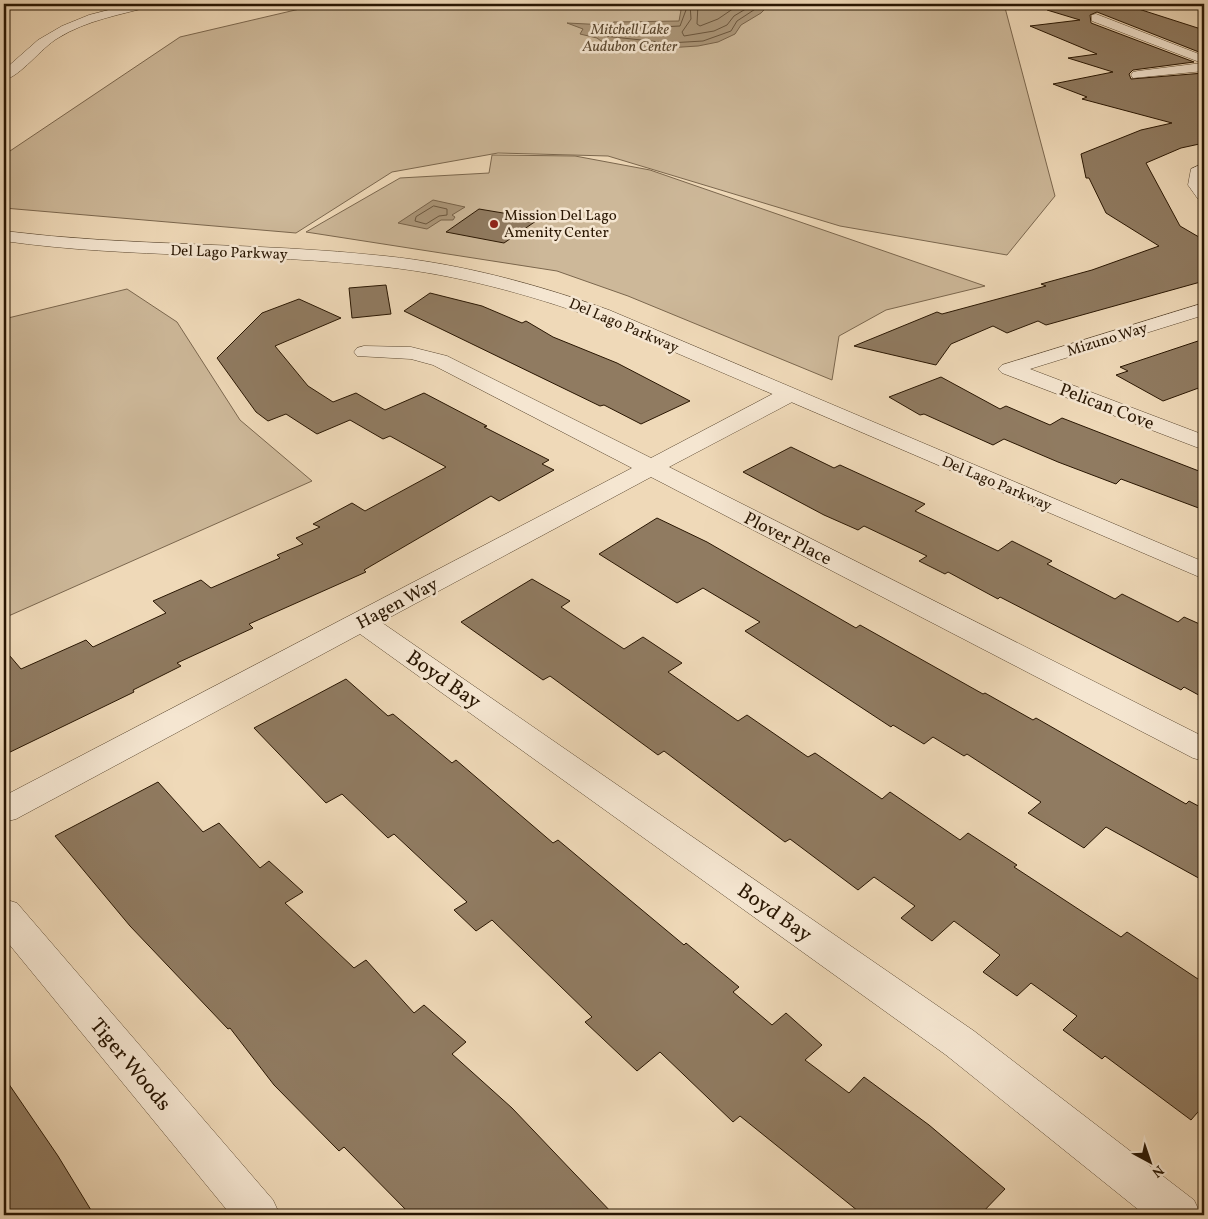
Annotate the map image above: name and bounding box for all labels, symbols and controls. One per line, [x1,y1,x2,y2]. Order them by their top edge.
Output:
park label: Mitchell Lake Audubon Center [582,20,678,58]
place label: Mission Del Lago Amenity Center [504,206,617,244]
marker: Mission Del Lago Amenity Center [488,218,500,230]
street label: Del Lago Parkway [170,241,288,266]
street label: Del Lago Parkway [565,294,682,359]
street label: Mizuno Way [1065,318,1150,363]
street label: Pelican Cove [1055,378,1158,437]
street label: Del Lago Parkway [938,452,1055,517]
street label: Plover Place [739,506,836,572]
street label: Hagen Way [353,572,443,636]
street label: Boyd Bay [400,644,487,717]
street label: Boyd Bay [731,877,818,950]
street label: Tiger Woods [82,1012,177,1118]
north arrow [1126,1136,1176,1186]
text: N [1147,1160,1167,1181]

